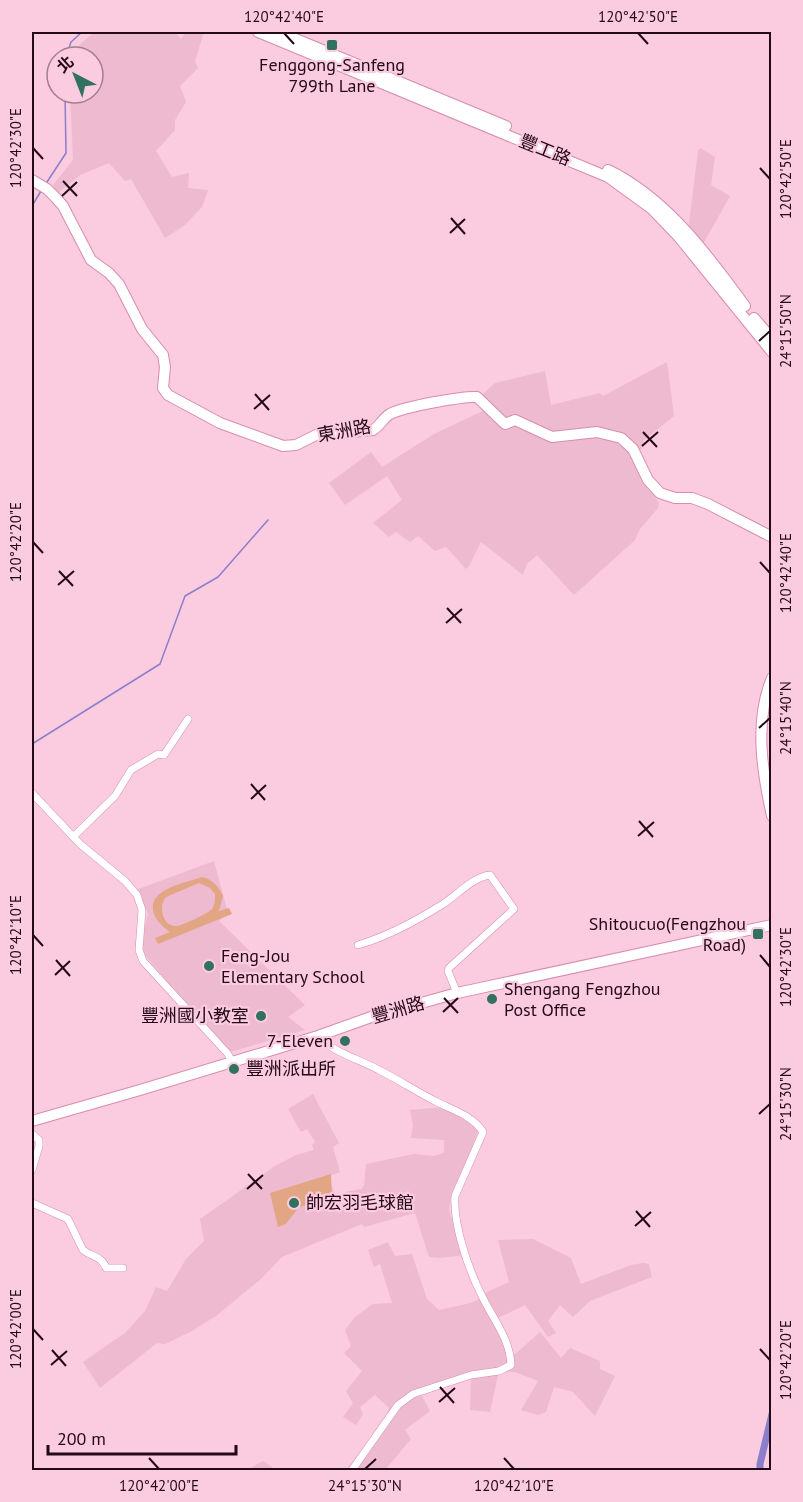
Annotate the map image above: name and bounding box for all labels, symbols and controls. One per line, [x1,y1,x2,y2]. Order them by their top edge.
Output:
text: 120°42'40"E [244,7,324,26]
text: 120°42'50"E [598,7,678,26]
marker: Fenggong-Sanfeng 799th Lane [325,38,339,52]
north arrow [45,45,105,105]
text: 北 [52,51,78,77]
place label: Fenggong-Sanfeng 799th Lane [259,53,405,97]
text: 120°42'30"E [6,108,25,188]
street label: 豐工路 [516,129,575,170]
text: 120°42'50"E [776,139,795,219]
text: 24°15'50"N [776,294,795,368]
street label: 東洲路 [315,414,372,447]
text: 120°42'20"E [6,502,25,582]
text: 120°42'40"E [776,533,795,613]
text: 24°15'40"N [776,681,795,755]
text: 120°42'10"E [6,895,25,975]
place label: Shitoucuo(Fengzhou Road) [589,912,746,956]
marker: Shitoucuo(Fengzhou Road) [751,927,765,941]
text: 120°42'30"E [776,927,795,1007]
place label: Feng-Jou Elementary School [221,944,365,988]
marker: Feng-Jou Elementary School [202,959,216,973]
place label: Shengang Fengzhou Post Office [504,977,661,1021]
street label: 豐洲路 [369,991,427,1028]
marker: Shengang Fengzhou Post Office [485,992,499,1006]
place label: 豐洲國小教室 [141,1004,249,1027]
marker: 豐洲國小教室 [254,1009,268,1023]
place label: 7-Eleven [267,1029,333,1052]
marker: 7-Eleven [338,1034,352,1048]
place label: 豐洲派出所 [246,1057,336,1080]
marker: 豐洲派出所 [227,1062,241,1076]
text: 24°15'30"N [776,1067,795,1141]
place label: 帥宏羽毛球館 [306,1191,414,1214]
marker: 帥宏羽毛球館 [287,1196,301,1210]
text: 120°42'00"E [6,1289,25,1369]
text: 120°42'20"E [776,1320,795,1400]
scale bar [48,1418,236,1456]
text: 200 m [57,1427,106,1450]
text: 120°42'00"E [119,1476,199,1495]
text: 24°15'30"N [328,1476,402,1495]
text: 120°42'10"E [474,1476,554,1495]

